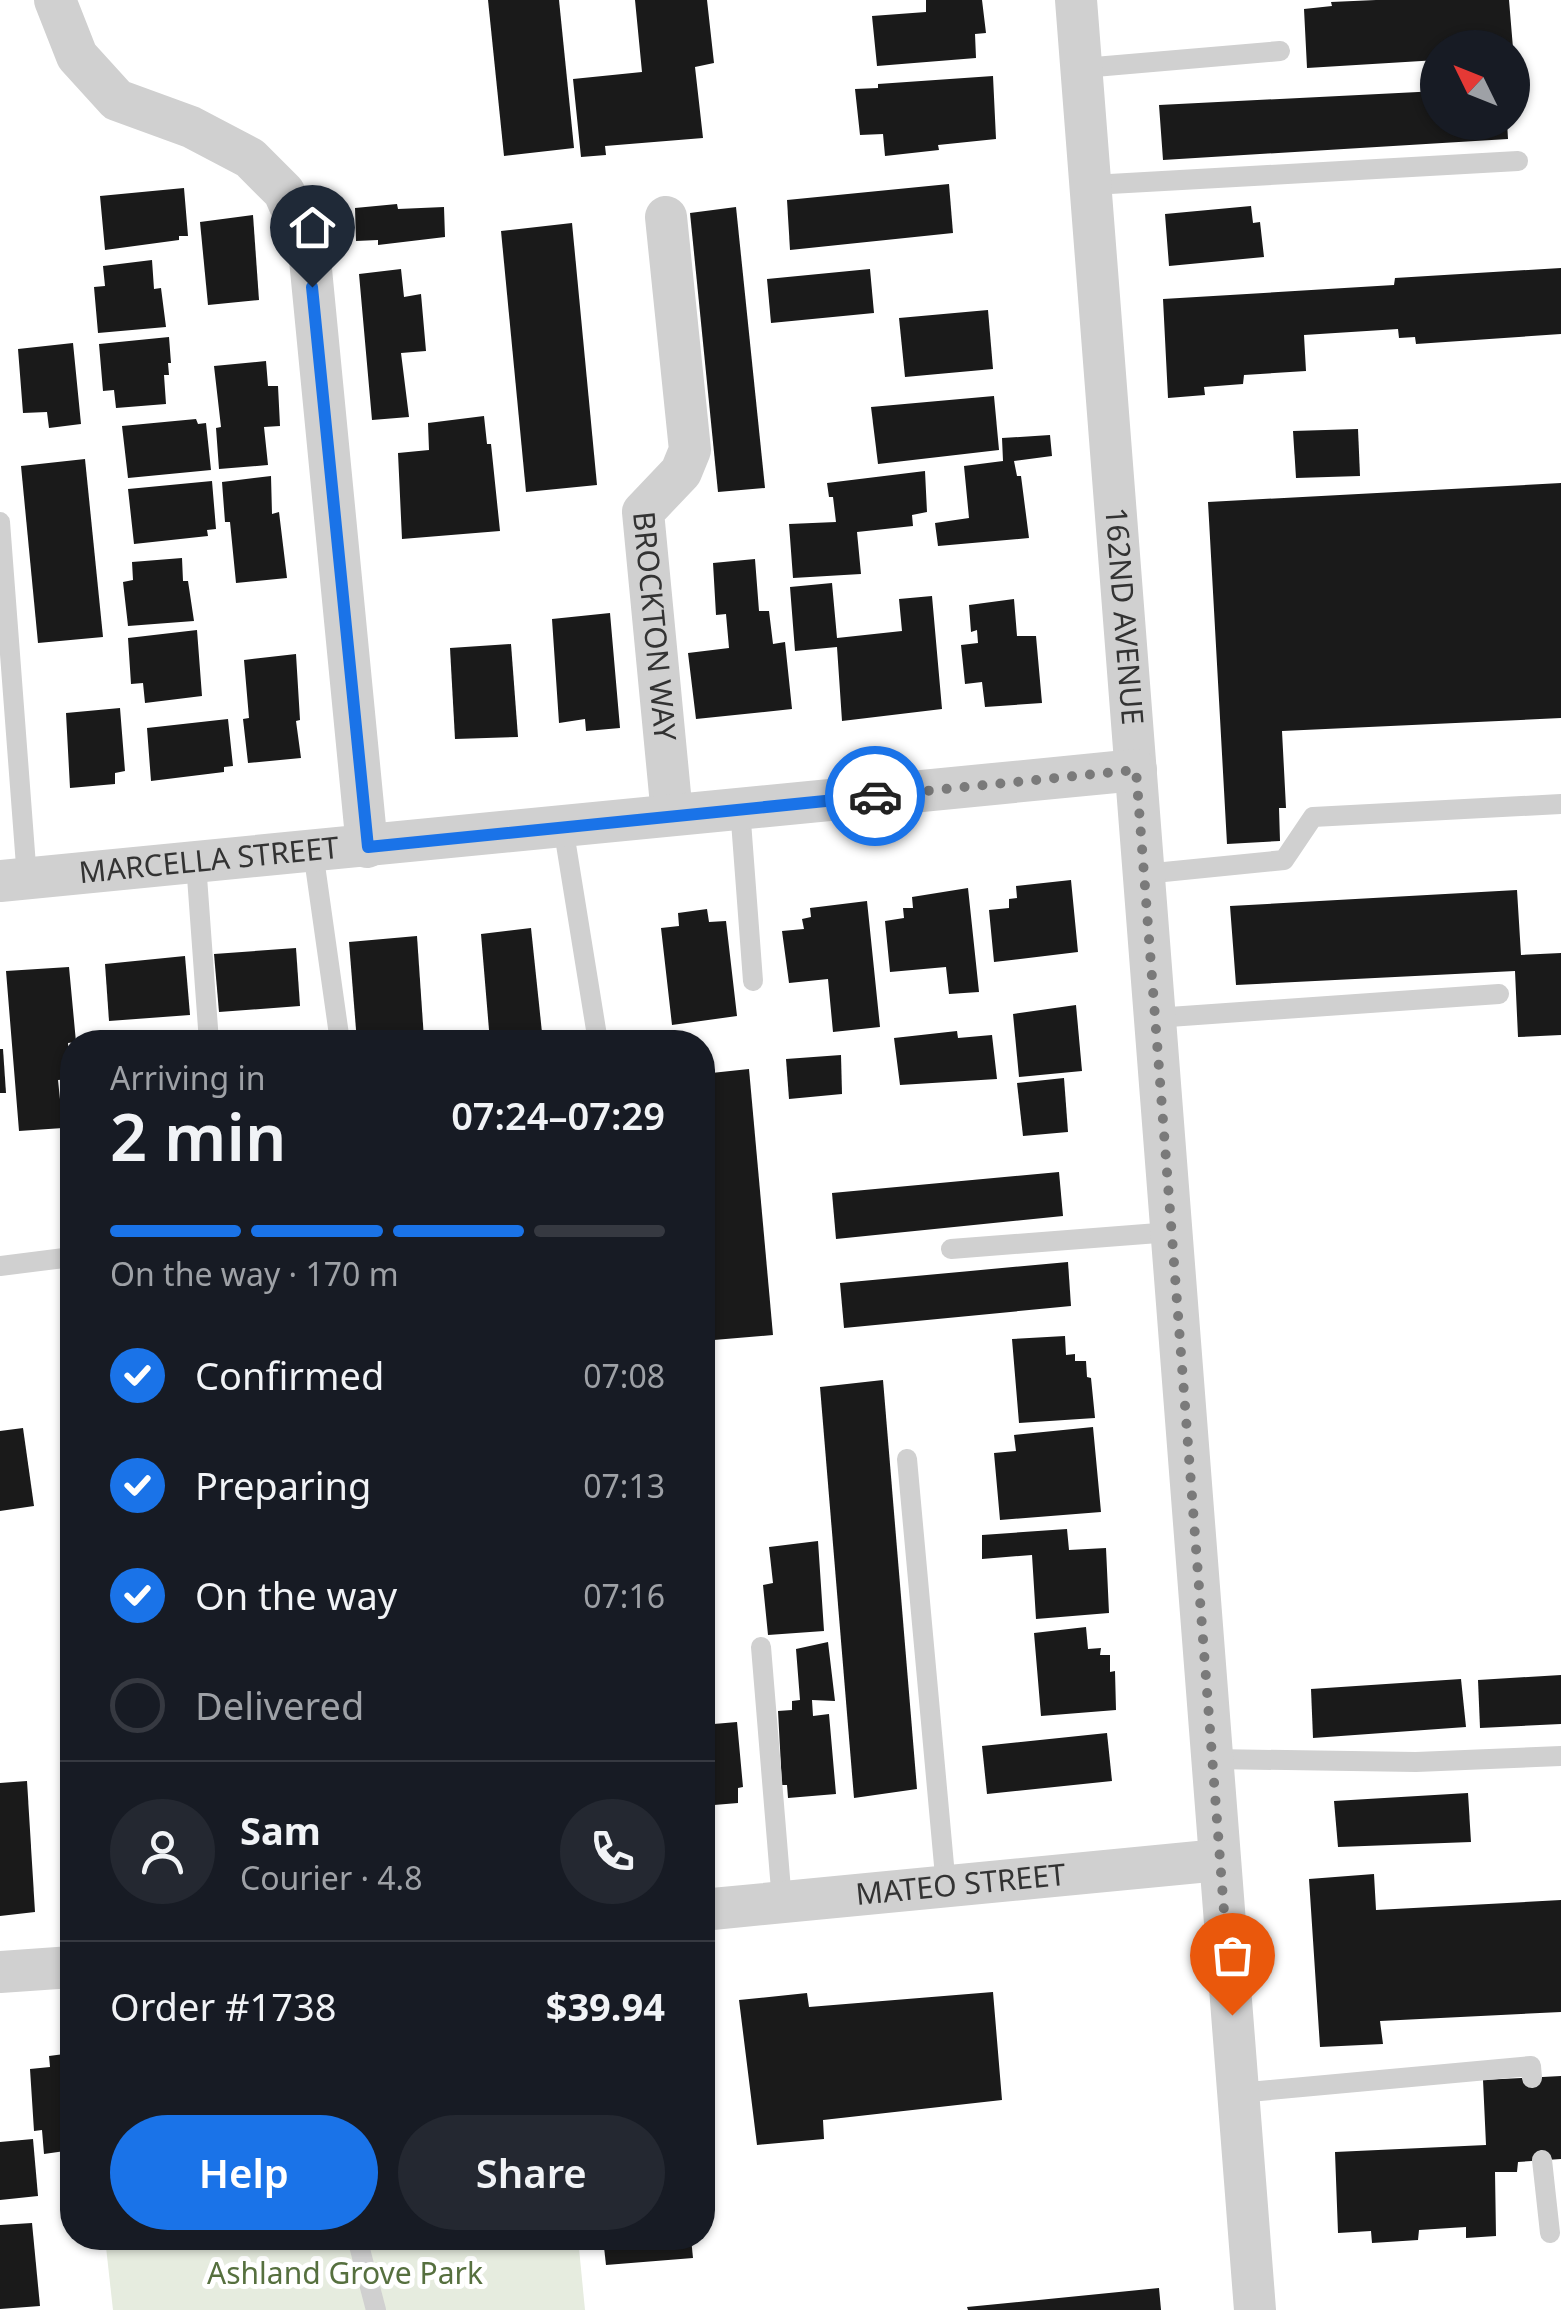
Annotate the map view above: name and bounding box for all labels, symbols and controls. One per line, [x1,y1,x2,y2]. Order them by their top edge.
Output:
north arrow [1420,30,1530,140]
map controls [1420,30,1530,140]
pin [270,185,355,288]
icon: home [285,200,340,255]
street label: 162ND AVENUE [1096,506,1154,726]
street label: BROCKTON WAY [624,510,687,743]
courier [825,746,925,846]
icon: car [848,769,903,824]
street label: MARCELLA STREET [77,826,341,892]
text: Arriving in [110,1056,265,1099]
text: 07:24–07:29 [451,1089,665,1141]
text: 2 min [110,1092,286,1180]
text: On the way · 170 m [110,1252,399,1295]
icon: check [110,1348,165,1403]
text: Confirmed [195,1349,384,1401]
text: 07:08 [583,1354,665,1397]
icon: check [110,1458,165,1513]
text: Preparing [195,1459,371,1511]
text: 07:13 [583,1464,665,1507]
icon: check [110,1568,165,1623]
text: On the way [195,1569,397,1621]
text: 07:16 [583,1574,665,1617]
text: Delivered [195,1679,364,1731]
button: person [110,1799,215,1904]
button: phone [560,1799,665,1904]
text: Sam [240,1804,321,1856]
street label: MATEO STREET [854,1853,1068,1914]
text: Courier · 4.8 [240,1856,423,1899]
pin [1190,1913,1275,2016]
icon: bag [1205,1928,1260,1983]
text: Order #1738 [110,1980,336,2032]
text: $39.94 [546,1980,665,2032]
button: Help [110,2115,378,2230]
button: Share [398,2115,665,2230]
park label: Ashland Grove Park [207,2252,483,2293]

